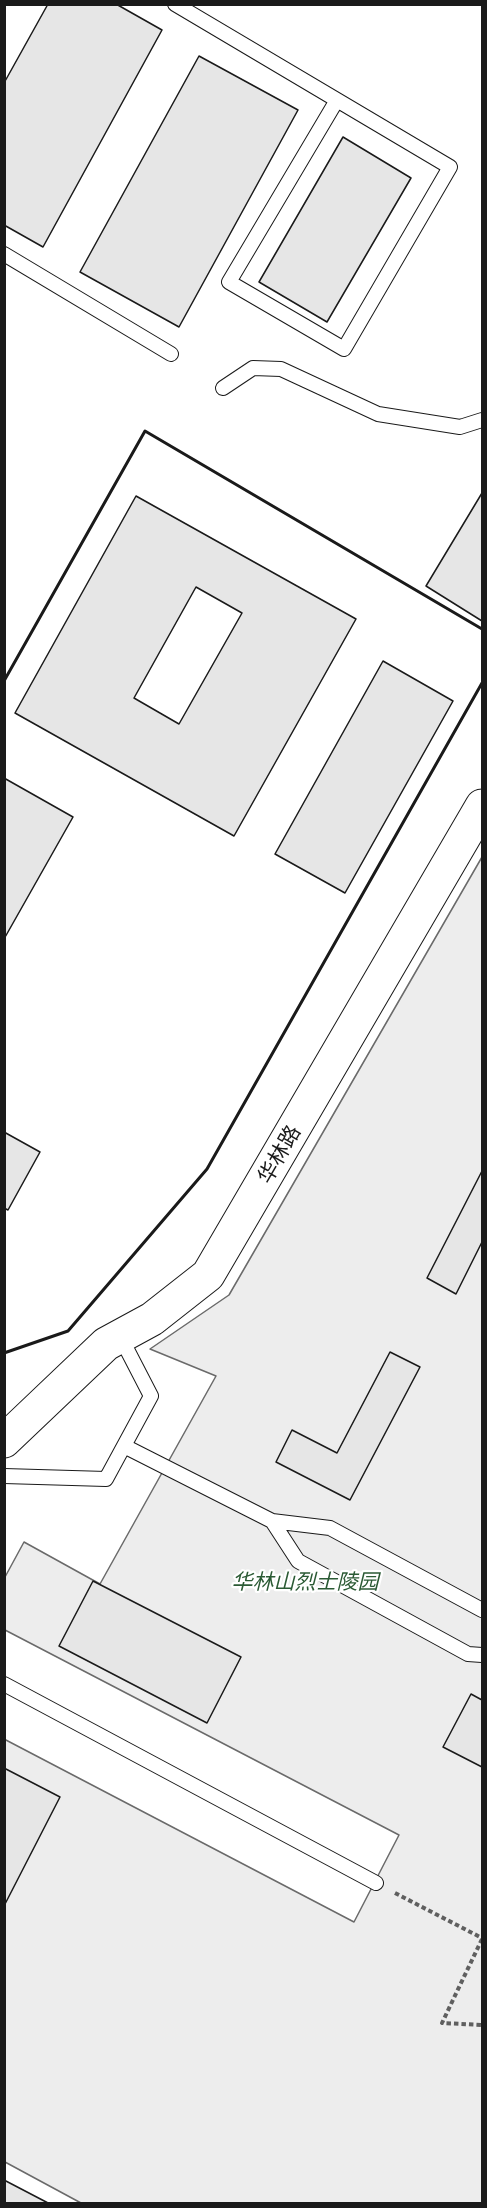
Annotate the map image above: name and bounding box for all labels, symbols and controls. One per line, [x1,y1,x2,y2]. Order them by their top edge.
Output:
street label: 华林路 [253,1121,307,1189]
park label: 华林山烈士陵园 [232,1570,378,1596]

